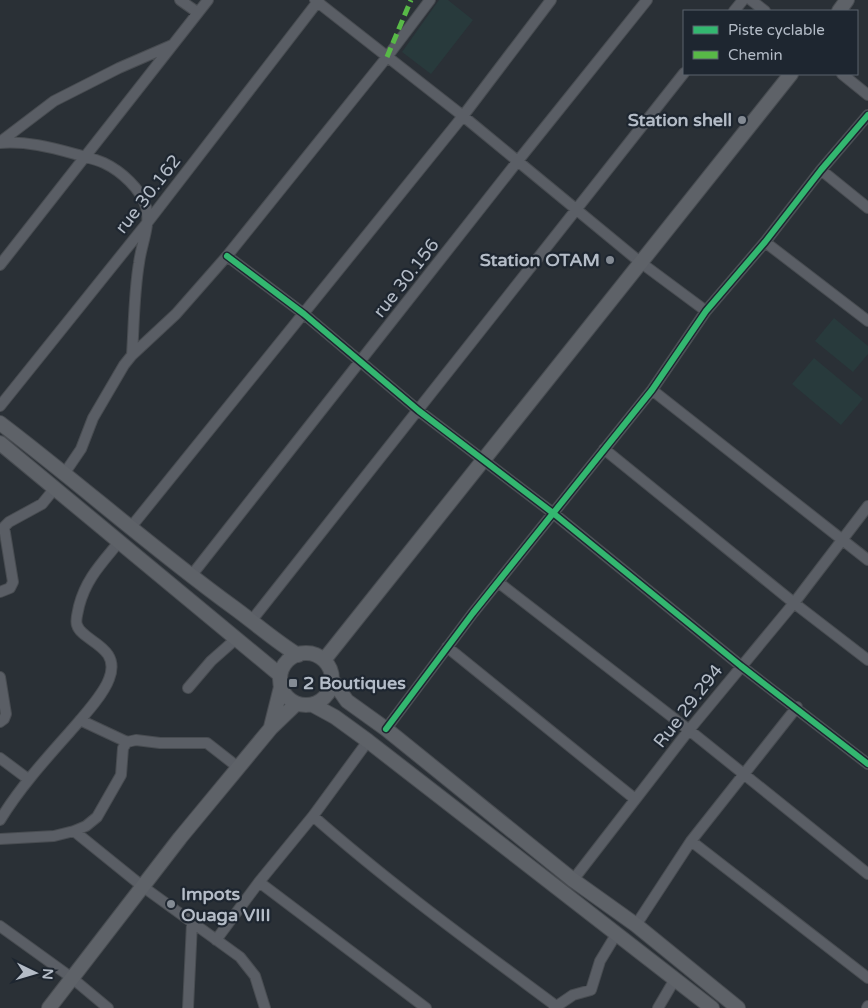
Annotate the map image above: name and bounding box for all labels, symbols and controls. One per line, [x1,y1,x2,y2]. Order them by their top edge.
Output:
legend [683,10,858,75]
text: Piste cyclable [728,21,825,39]
text: Chemin [728,46,783,64]
place label: Station shell [628,109,732,131]
marker: Station shell [736,114,748,126]
street label: rue 30.162 [110,150,186,238]
street label: rue 30.156 [368,234,444,322]
place label: Station OTAM [480,249,600,271]
marker: Station OTAM [604,254,616,266]
street label: Rue 29.294 [649,660,727,752]
place label: 2 Boutiques [303,672,406,694]
marker: 2 Boutiques [287,677,299,689]
place label: Impots Ouaga VIII [181,883,271,926]
marker: Impots Ouaga VIII [165,898,177,910]
north arrow [10,948,60,998]
text: N [38,968,56,980]

